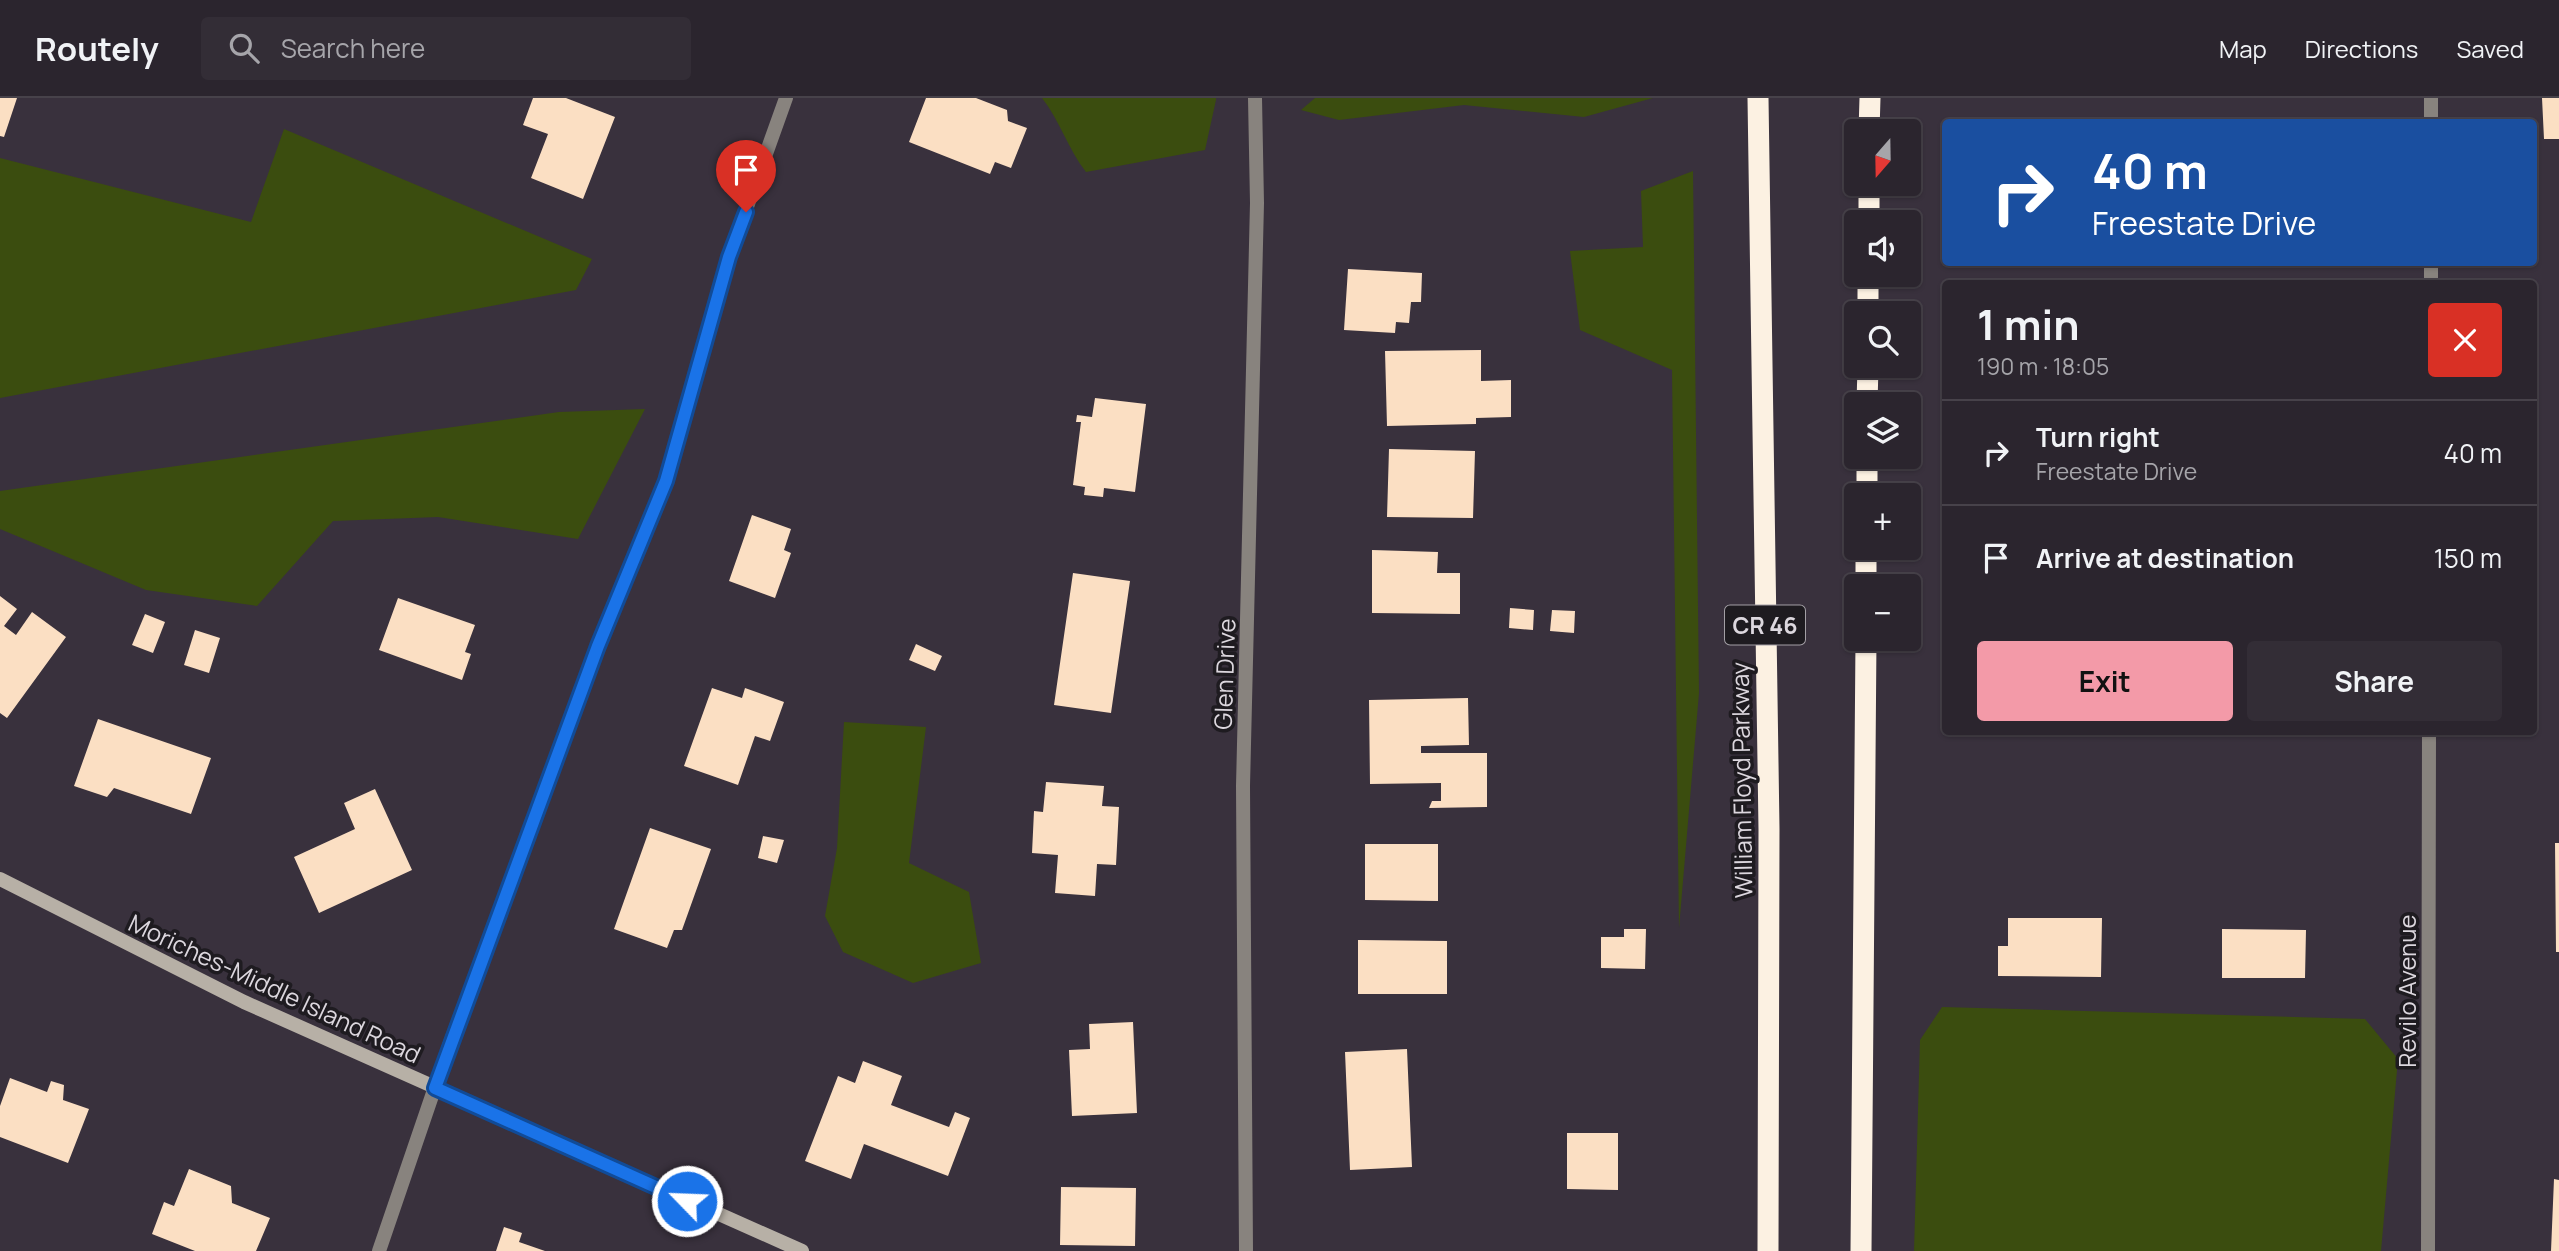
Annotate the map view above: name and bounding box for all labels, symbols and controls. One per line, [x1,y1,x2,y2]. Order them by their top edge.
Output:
search box [201,17,691,80]
text: Routely [35,26,159,71]
icon: search [225,29,263,67]
text: Search here [281,30,425,66]
text: Map [2219,32,2267,65]
text: Directions [2305,32,2418,65]
text: Saved [2456,32,2524,65]
north arrow [1844,119,1922,196]
map controls [1844,119,1921,651]
text: 40 m [2092,137,2208,204]
pin [716,140,776,212]
icon: right [1977,147,2068,238]
icon: arrive [727,151,765,189]
text: Freestate Drive [2092,201,2316,245]
button: sound [1844,210,1921,287]
text: 1 min [1977,295,2080,353]
button: search [1844,301,1921,378]
button: close [2428,303,2502,377]
text: 190 m · 18:05 [1977,350,2109,382]
button: layers [1844,392,1921,469]
text: Turn right [2036,419,2160,455]
icon: right [1977,434,2015,472]
text: 40 m [2444,435,2502,471]
text: Freestate Drive [2036,455,2197,487]
button: + [1844,483,1921,560]
icon: arrive [1977,539,2015,577]
text: Arrive at destination [2036,540,2294,576]
text: 150 m [2434,540,2502,576]
button: − [1844,574,1921,651]
road number: CR 46 [1725,606,1805,645]
street label: Glen Drive [1206,618,1242,730]
button: Exit [1977,641,2233,721]
button: Share [2247,641,2502,721]
street label: William Floyd Parkway [1722,661,1760,898]
street label: Moriches-Middle Island Road [124,906,426,1070]
street label: Revilo Avenue [2390,914,2423,1068]
position arrow [650,1164,724,1238]

